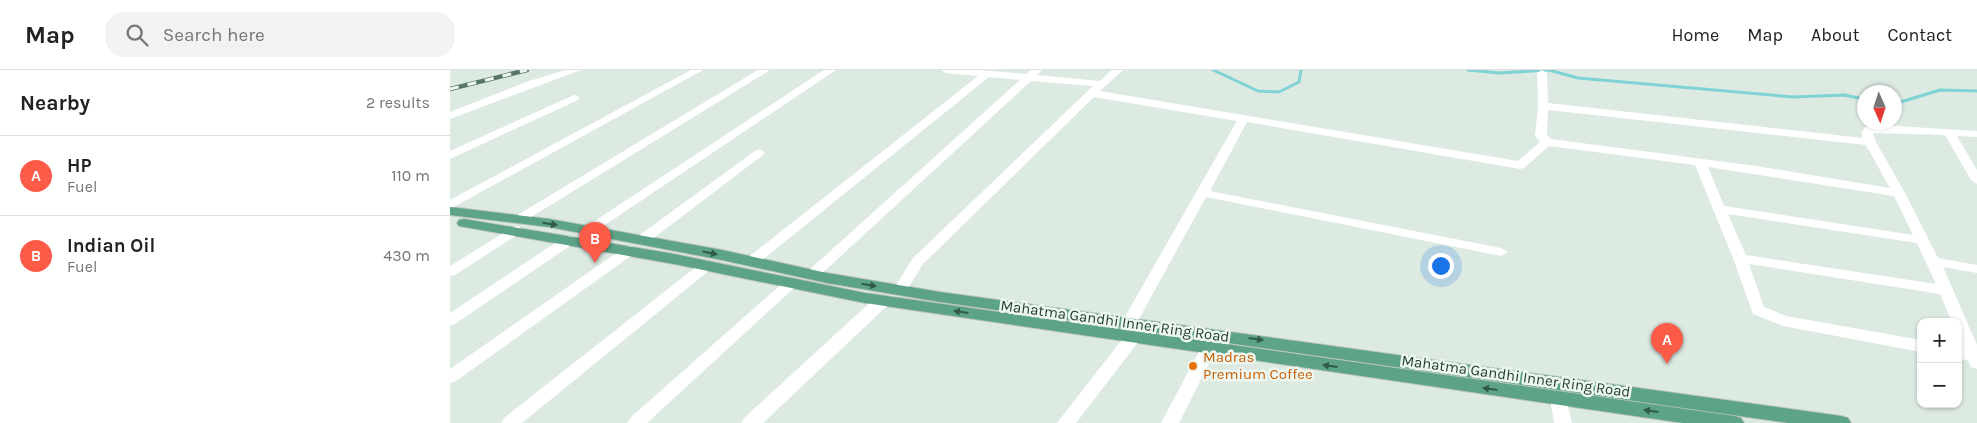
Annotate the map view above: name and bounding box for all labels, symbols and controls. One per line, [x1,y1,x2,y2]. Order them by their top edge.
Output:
search box [105,12,455,57]
text: Map [25,21,75,49]
icon: search [123,21,151,49]
text: Search here [163,24,265,46]
text: Home [1671,24,1719,46]
text: Map [1747,24,1783,46]
text: About [1811,24,1860,46]
text: Contact [1888,24,1952,46]
north arrow [1857,85,1902,130]
text: Nearby [20,91,90,115]
text: 2 results [366,93,430,112]
text: HP [67,155,91,177]
text: A [31,166,41,185]
text: 110 m [391,166,430,185]
text: Fuel [67,177,97,196]
one-way arrow [543,220,559,228]
pin: B [579,222,611,263]
text: Indian Oil [67,235,155,257]
text: B [31,246,41,265]
text: 430 m [383,246,430,265]
one-way arrow [703,249,718,257]
your location [1428,253,1454,279]
text: Fuel [67,257,97,276]
one-way arrow [862,282,878,290]
street label: Mahatma Gandhi Inner Ring Road [999,296,1231,346]
one-way arrow [953,308,969,316]
map controls [1917,318,1962,408]
button: + [1917,318,1962,363]
pin: A [1651,323,1683,364]
one-way arrow [1248,336,1264,344]
place label: Madras Premium Coffee [1203,348,1313,383]
street label: Mahatma Gandhi Inner Ring Road [1400,351,1632,401]
marker: Madras Premium Coffee [1187,360,1199,372]
one-way arrow [1321,362,1337,370]
button: − [1917,363,1962,408]
one-way arrow [1482,385,1498,393]
one-way arrow [1643,407,1659,415]

